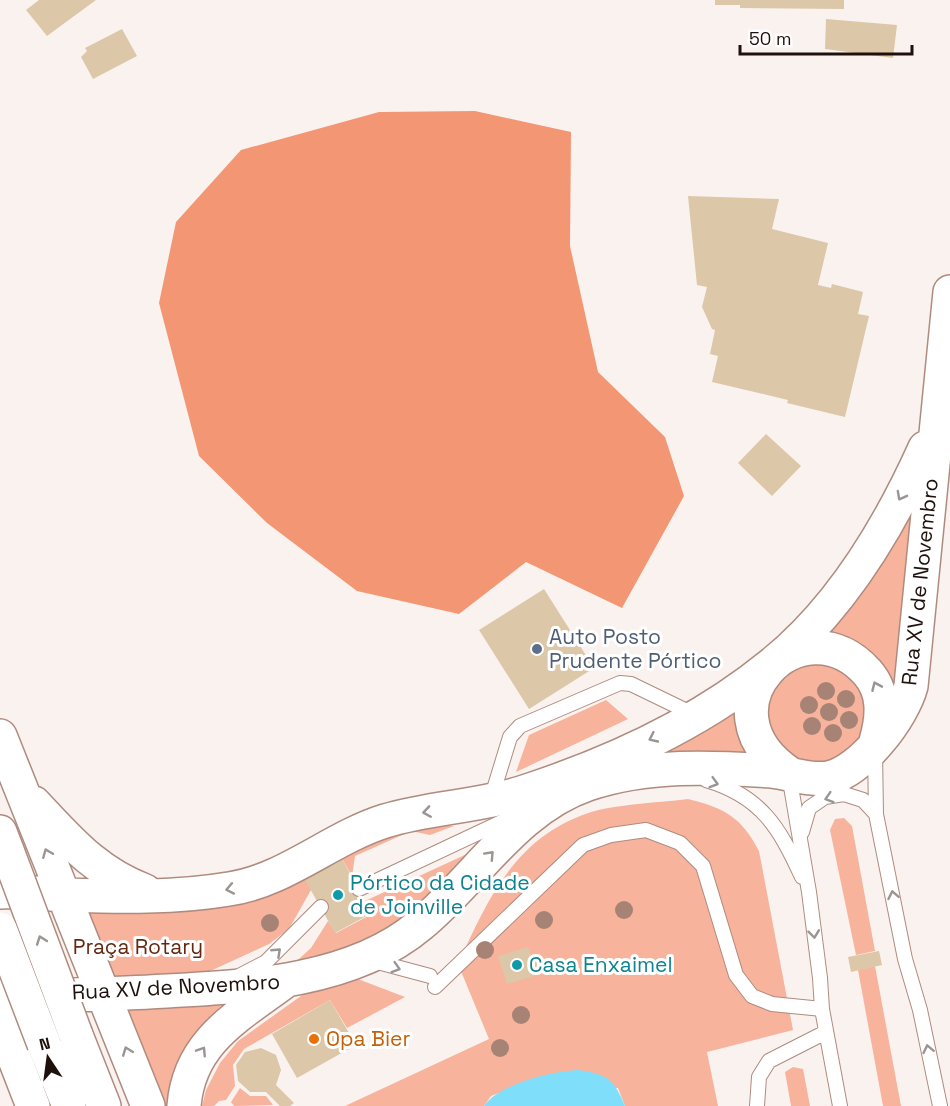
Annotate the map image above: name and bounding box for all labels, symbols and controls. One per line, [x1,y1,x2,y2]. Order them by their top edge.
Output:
scale bar [740,18,912,56]
text: 50 m [749,27,791,50]
street label: Rua XV de Novembro [895,477,944,687]
one-way arrow [897,490,908,500]
place label: Auto Posto Prudente Pórtico [549,623,722,674]
marker: Auto Posto Prudente Pórtico [530,642,544,656]
one-way arrow [871,682,883,693]
one-way arrow [648,731,659,743]
one-way arrow [708,776,719,788]
one-way arrow [824,791,835,803]
one-way arrow [423,805,432,817]
one-way arrow [42,849,54,860]
one-way arrow [483,851,494,862]
place label: Pórtico da Cidade de Joinville [350,869,530,920]
one-way arrow [225,882,235,895]
marker: Pórtico da Cidade de Joinville [331,888,345,902]
one-way arrow [887,890,900,900]
one-way arrow [808,929,820,939]
park label: Praça Rotary [73,933,203,960]
one-way arrow [35,936,48,946]
one-way arrow [269,949,280,960]
place label: Casa Enxaimel [529,951,673,978]
marker: Casa Enxaimel [510,958,524,972]
one-way arrow [390,961,401,973]
street label: Rua XV de Novembro [71,968,281,1005]
place label: Opa Bier [326,1025,411,1052]
north arrow [18,1028,78,1088]
text: N [37,1032,52,1055]
marker: Opa Bier [307,1032,321,1046]
one-way arrow [922,1044,935,1054]
one-way arrow [122,1047,135,1057]
one-way arrow [195,1047,206,1058]

